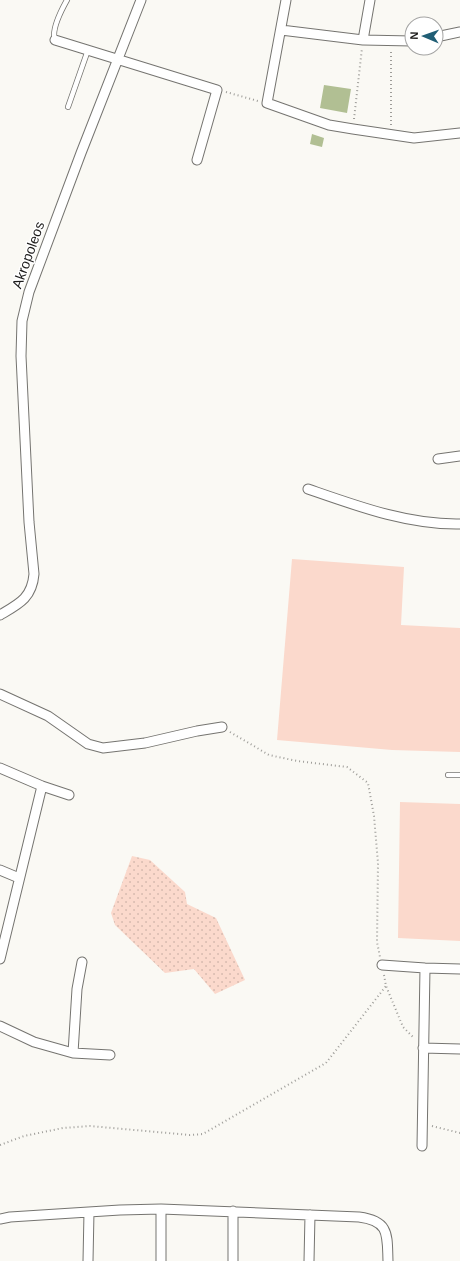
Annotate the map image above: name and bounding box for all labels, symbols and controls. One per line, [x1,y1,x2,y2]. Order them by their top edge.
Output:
north arrow [404,16,444,56]
text: N [408,31,420,40]
street label: Akropoleos [9,219,47,291]

